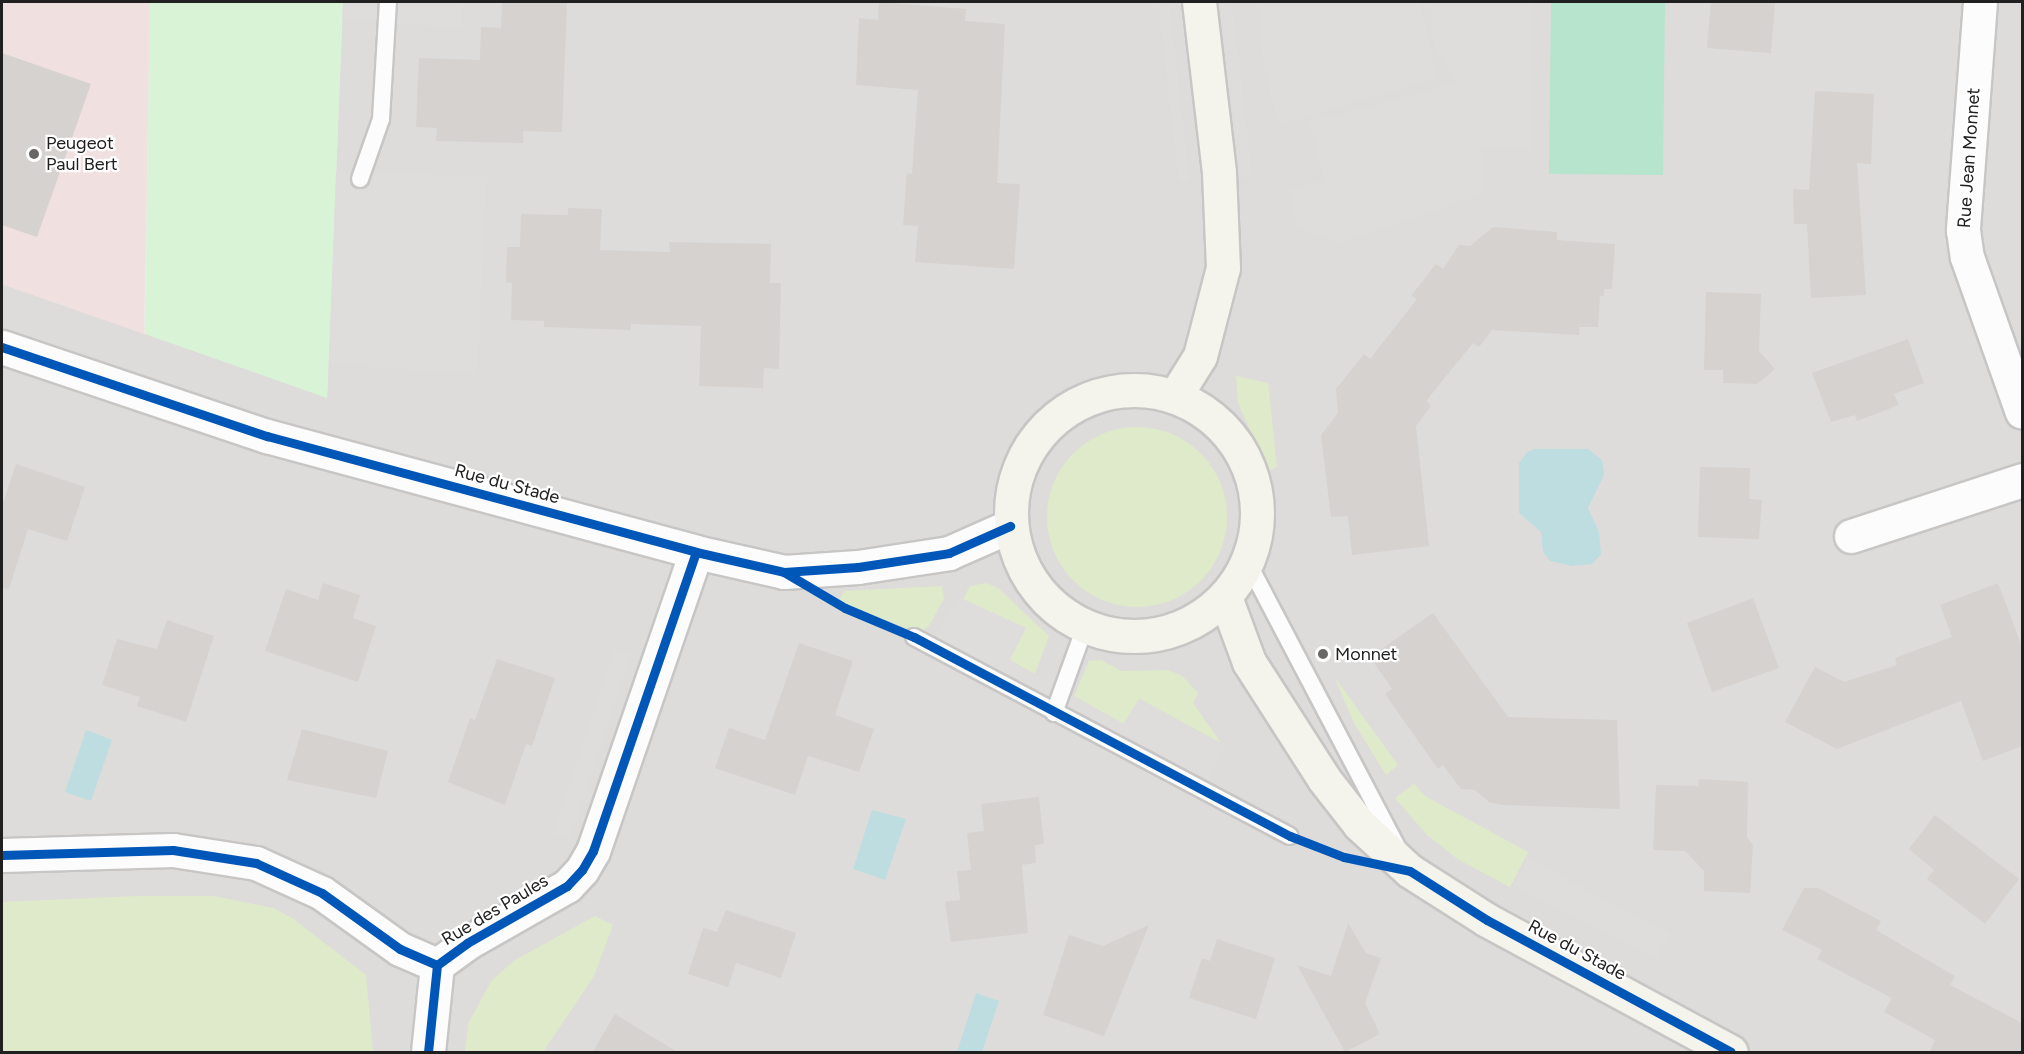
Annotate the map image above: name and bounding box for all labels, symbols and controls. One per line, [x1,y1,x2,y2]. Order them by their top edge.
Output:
street label: Rue Jean Monnet [1953,87,1985,229]
place label: Peugeot Paul Bert [46,133,118,176]
marker: Peugeot Paul Bert [27,147,41,161]
street label: Rue du Stade [452,460,562,508]
place label: Monnet [1335,643,1397,665]
marker: Monnet [1316,647,1330,661]
street label: Rue des Paules [438,870,552,950]
street label: Rue du Stade [1524,915,1630,985]

